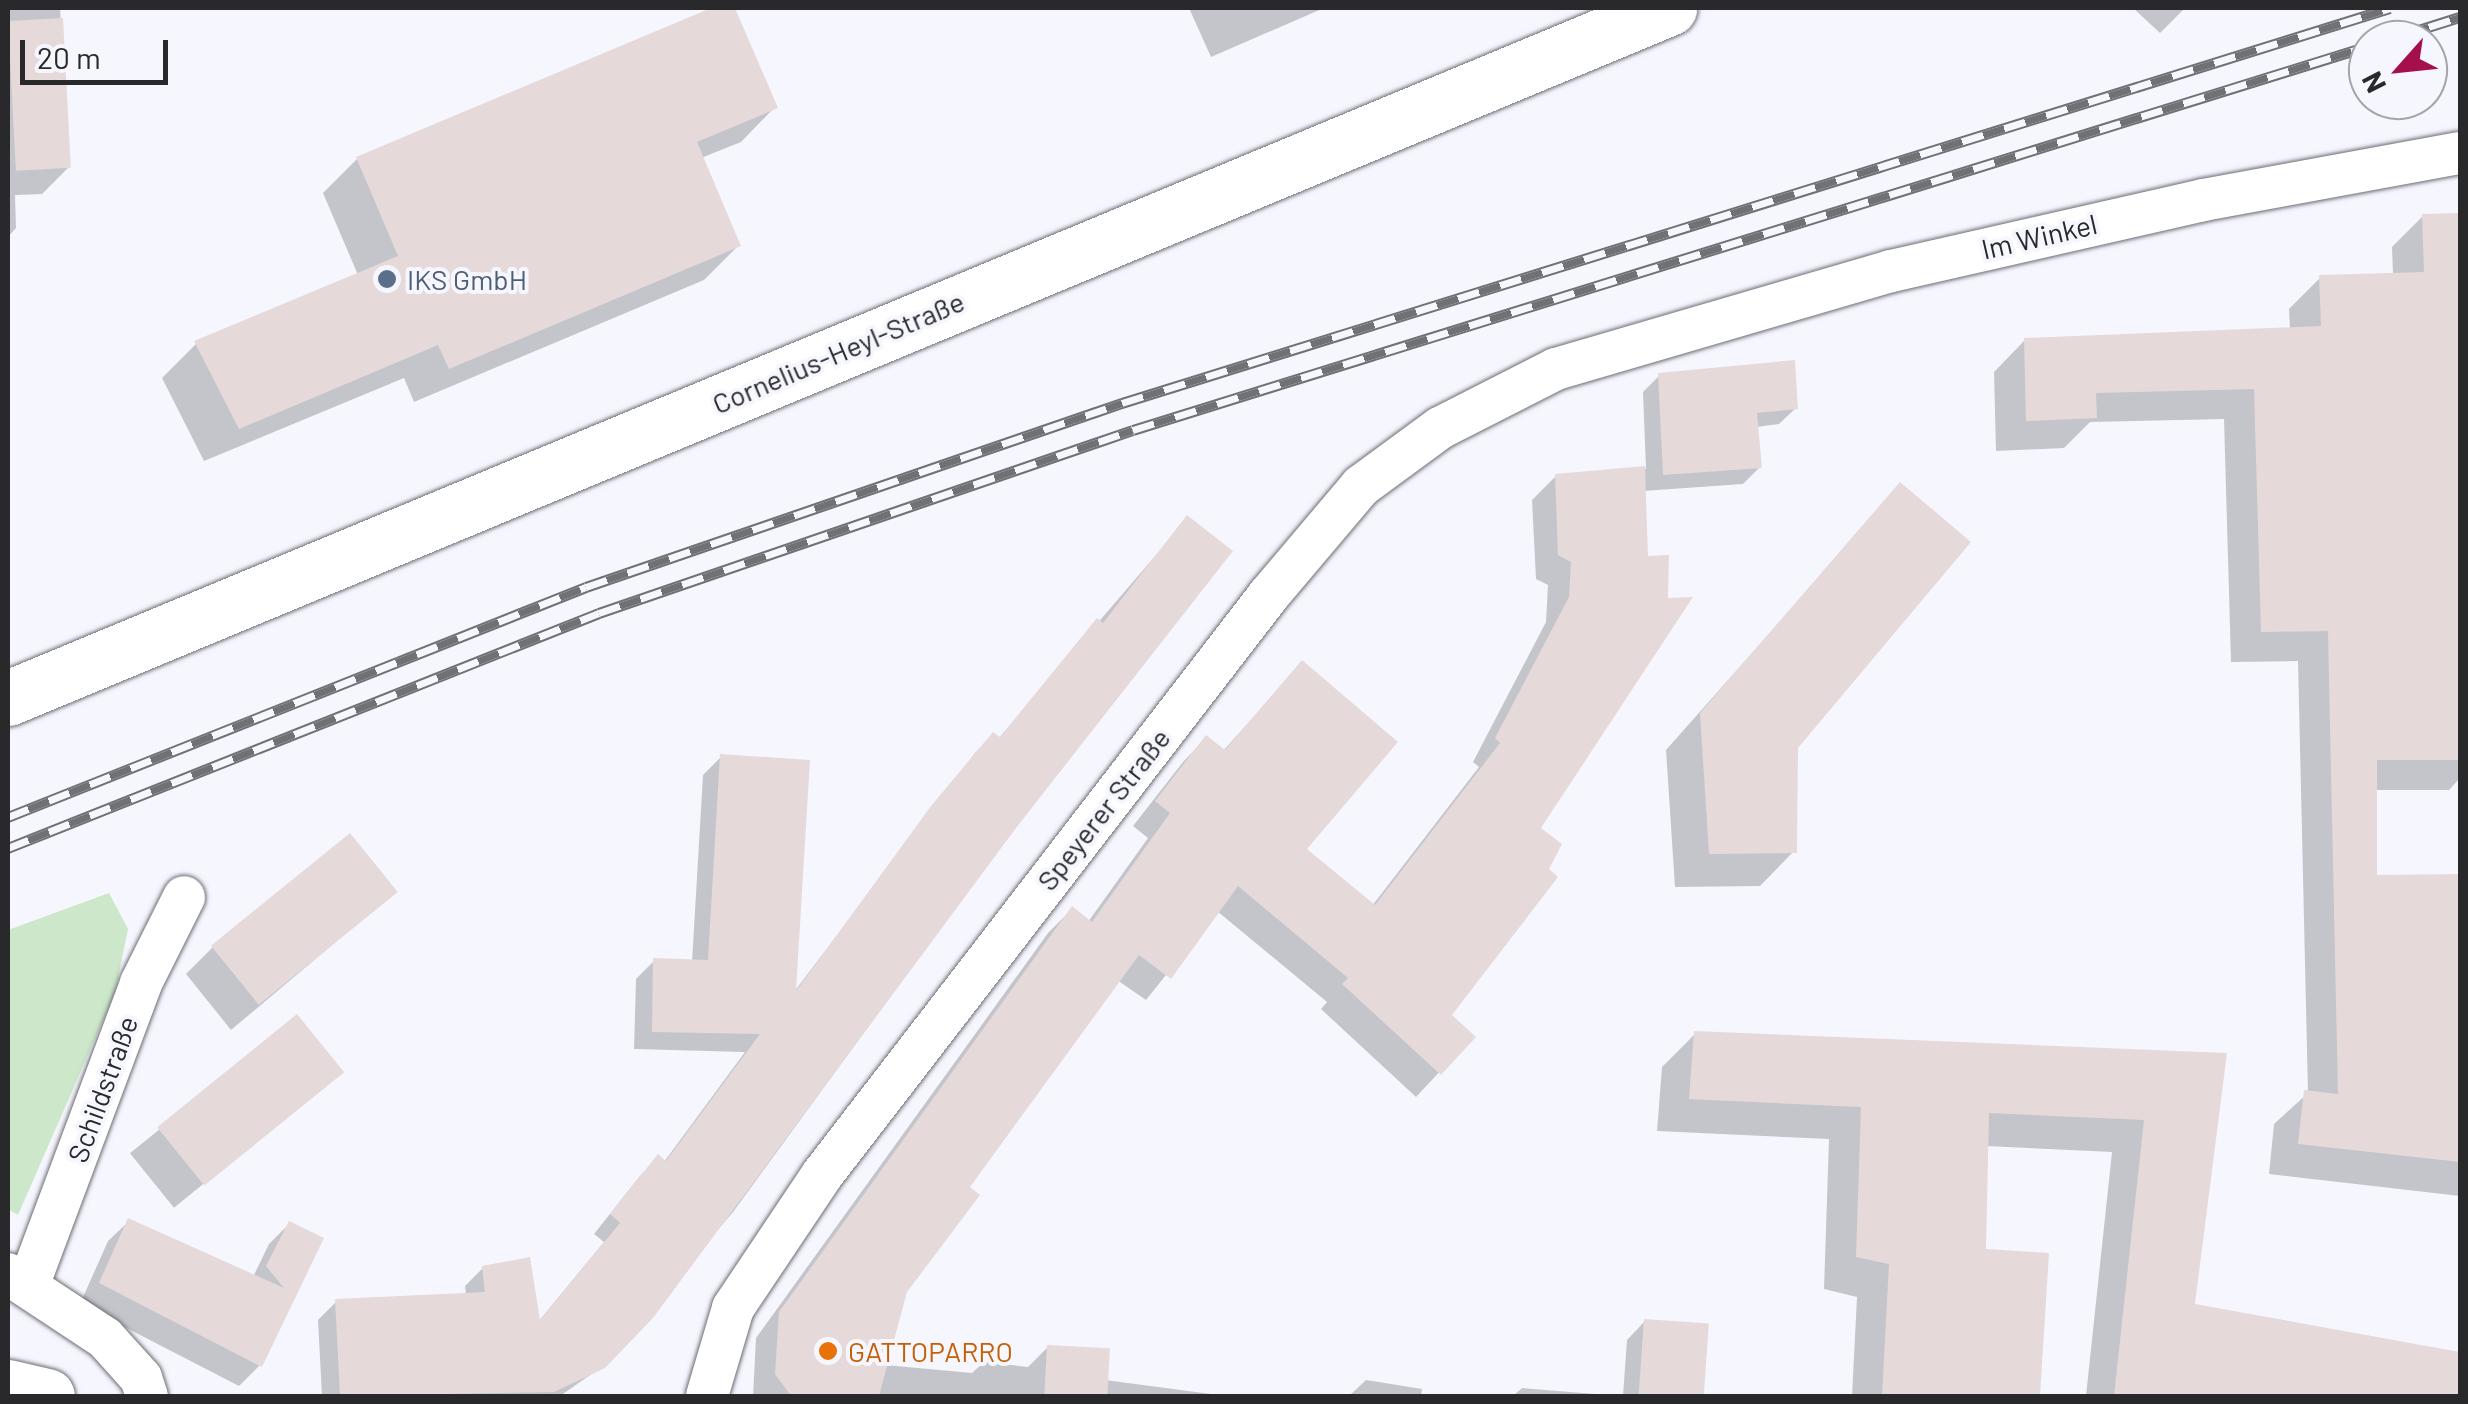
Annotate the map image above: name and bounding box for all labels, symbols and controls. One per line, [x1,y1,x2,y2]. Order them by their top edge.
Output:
scale bar [25,20,172,82]
north arrow [2348,20,2448,120]
text: 20 m [37,39,101,75]
text: N [2354,67,2392,99]
street label: Im Winkel [1978,206,2100,266]
place label: IKS GmbH [407,262,527,296]
marker: IKS GmbH [376,268,398,290]
street label: Cornelius-Heyl-Straße [707,284,969,420]
street label: Speyerer Straße [1029,722,1177,896]
street label: Schildstraße [60,1011,144,1167]
place label: GATTOPARRO [848,1334,1013,1368]
marker: GATTOPARRO [817,1340,839,1362]

